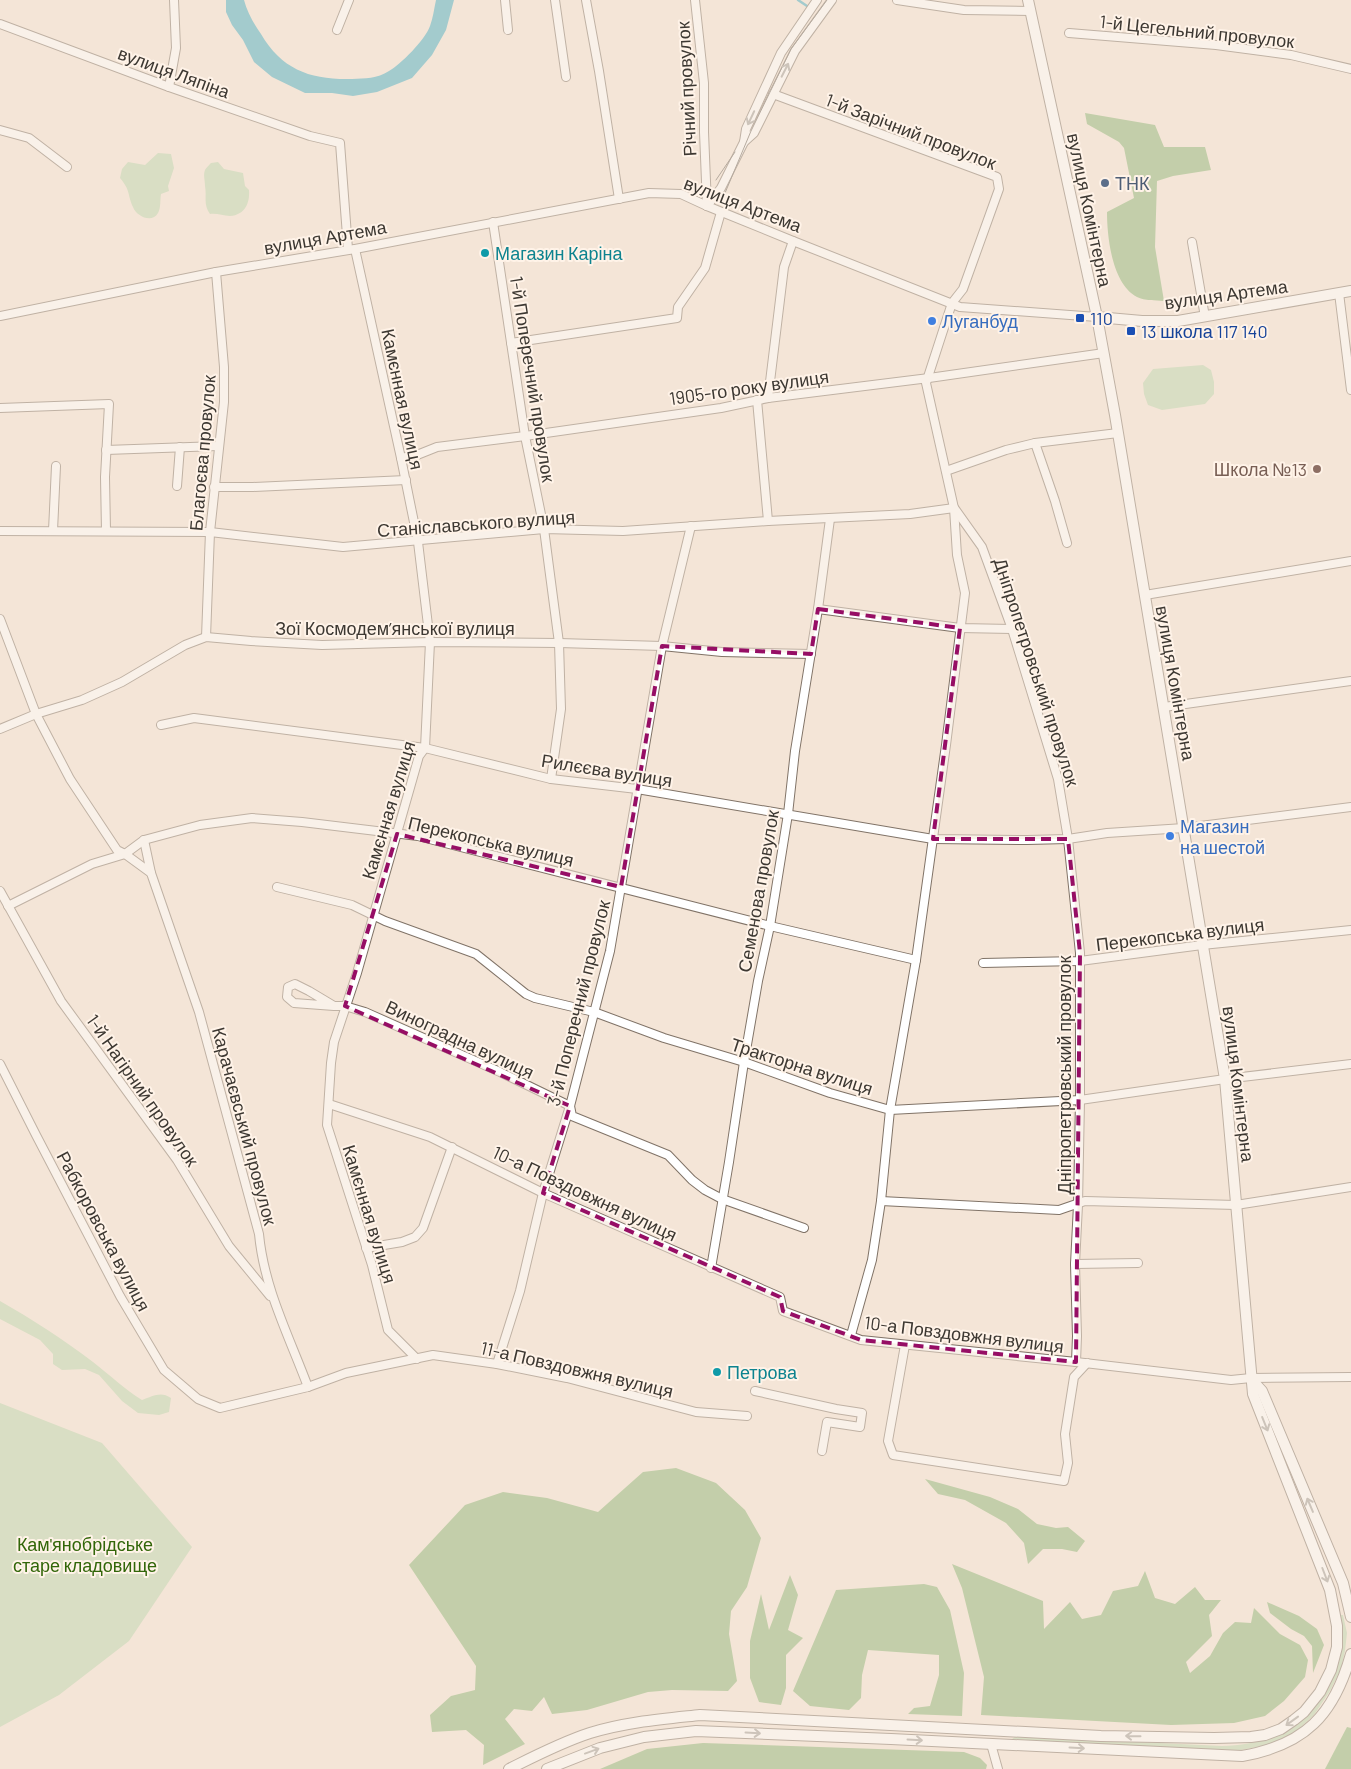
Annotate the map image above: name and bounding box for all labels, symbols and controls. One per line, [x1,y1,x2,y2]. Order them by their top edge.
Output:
street label: 1-й Цегельний провулок [1099,10,1296,52]
street label: Річний провулок [671,21,701,157]
street label: вулиця Ляпіна [115,42,234,103]
one-way arrow [781,63,790,78]
street label: 1-й Зарічний провулок [823,88,1000,174]
one-way arrow [745,110,755,125]
street label: вулиця Комінтерна [1063,131,1117,290]
street label: вулиця Артема [681,172,806,237]
place label: ТНК [1115,172,1150,194]
marker: ТНК [1099,177,1111,189]
street label: вулиця Артема [262,215,389,259]
place label: Магазин Каріна [495,242,623,264]
marker: Магазин Каріна [479,247,491,259]
street label: 1-й Поперечний провулок [506,274,560,484]
street label: вулиця Артема [1163,274,1290,314]
place label: 110 [1090,307,1113,329]
place label: Луганбуд [942,310,1018,332]
marker: 110 [1074,312,1086,324]
marker: Луганбуд [926,315,938,327]
place label: 13 школа 117 140 [1141,320,1268,342]
marker: 13 школа 117 140 [1125,325,1137,337]
street label: Камєнная вулиця [377,326,429,472]
street label: 1905-го року вулиця [668,365,830,409]
street label: Благоєва провулок [184,374,220,532]
place label: Школа №13 [1214,458,1307,480]
marker: Школа №13 [1311,463,1323,475]
street label: Станіславського вулиця [376,505,576,541]
street label: Дніпропетровський провулок [990,555,1084,789]
street label: вулиця Комінтерна [1152,604,1201,763]
street label: Зої Космодем’янської вулиця [275,617,515,639]
street label: Камєнная вулиця [356,738,420,882]
street label: Рилєєва вулиця [540,749,674,791]
street label: Семенова провулок [733,808,783,974]
street label: Перекопська вулиця [406,811,576,871]
place label: Магазин на шестой [1180,815,1265,858]
marker: Магазин на шестой [1164,830,1176,842]
street label: 3-й Поперечний провулок [542,898,614,1108]
street label: Перекопська вулиця [1095,913,1265,955]
street label: Дніпропетровський провулок [1053,955,1075,1194]
street label: Виноградна вулиця [382,995,538,1083]
street label: вулиця Комінтерна [1219,1005,1260,1164]
street label: 1-й Нагірний провулок [82,1010,204,1170]
street label: Карачаєвський провулок [208,1025,282,1228]
street label: Тракторна вулиця [728,1033,876,1099]
street label: 10-а Повздовжня вулиця [489,1141,681,1245]
street label: Камєнная вулиця [338,1142,402,1286]
street label: Рабкоровська вулиця [53,1147,155,1315]
street label: 10-а Повздовжня вулиця [863,1311,1065,1357]
street label: 11-а Повздовжня вулиця [478,1336,676,1402]
place label: Петрова [727,1361,798,1383]
marker: Петрова [711,1366,723,1378]
one-way arrow [1261,1416,1270,1431]
one-way arrow [1305,1498,1315,1513]
park label: Кам'янобрідське старе кладовище [13,1533,157,1576]
one-way arrow [1321,1567,1330,1582]
one-way arrow [1285,1716,1299,1726]
one-way arrow [744,1728,760,1737]
one-way arrow [1126,1731,1142,1741]
one-way arrow [906,1735,923,1745]
one-way arrow [1069,1744,1085,1753]
one-way arrow [584,1746,599,1755]

